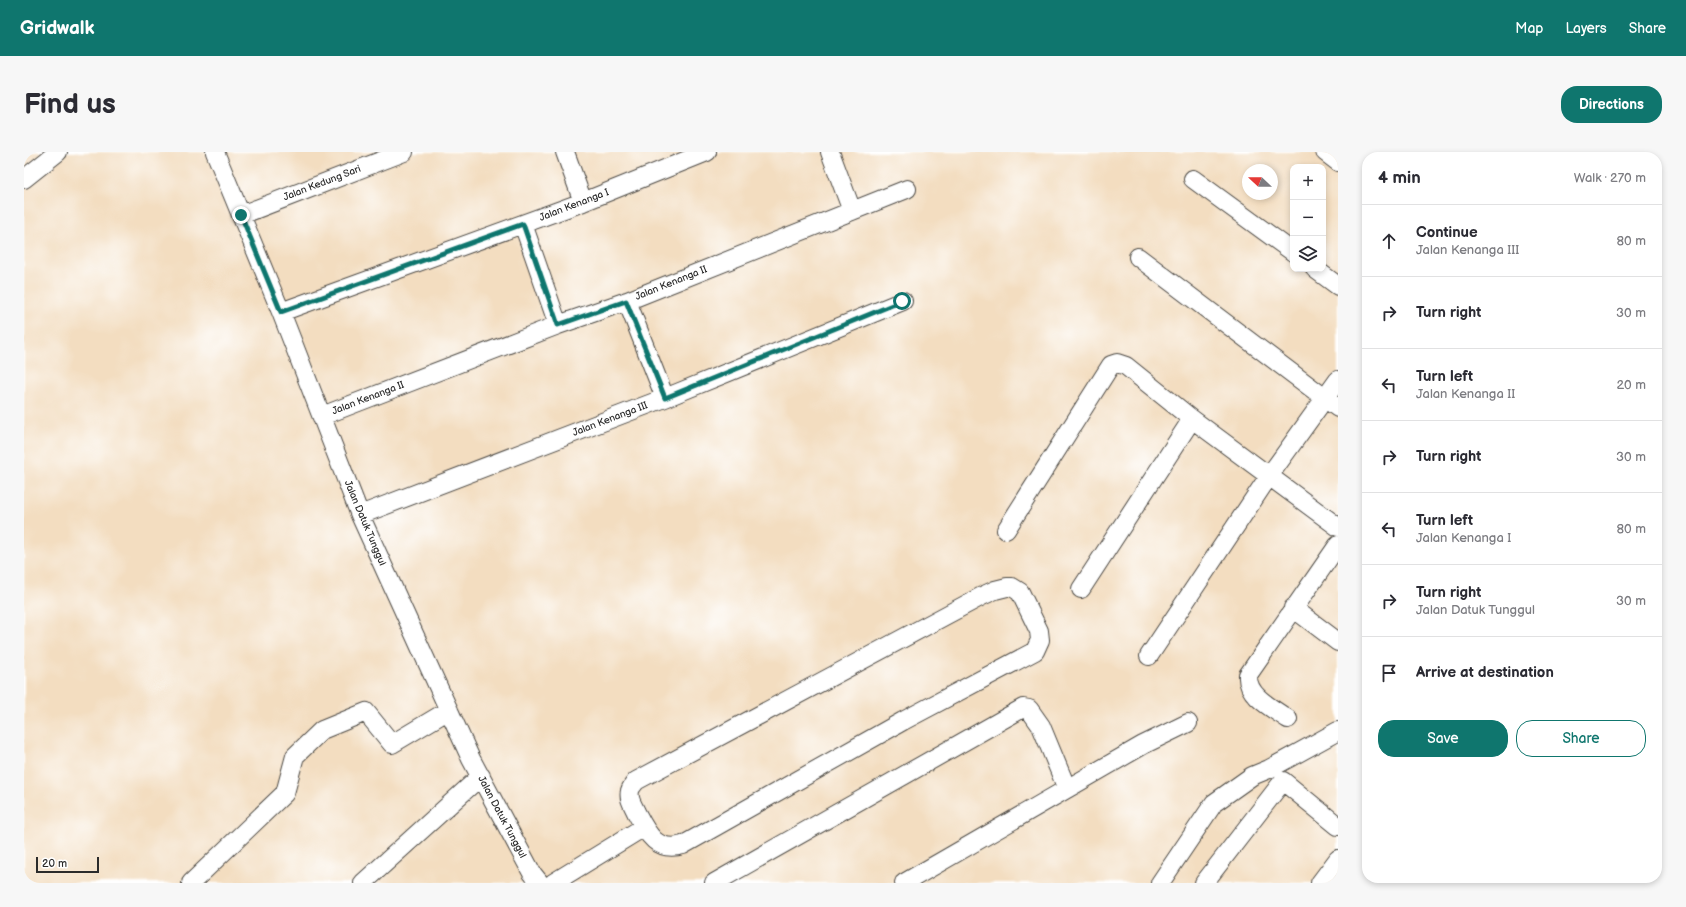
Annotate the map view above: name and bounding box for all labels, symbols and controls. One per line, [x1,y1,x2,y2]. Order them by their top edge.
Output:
text: Gridwalk [20,17,95,40]
text: Map [1515,20,1543,37]
text: Layers [1565,20,1607,37]
text: Share [1629,20,1666,37]
button: Directions [1561,86,1662,123]
text: Find us [24,88,116,121]
street label: Jalan Kedung Sari [282,163,362,203]
north arrow [1242,164,1278,200]
map controls [1290,164,1326,272]
button: + [1290,164,1326,200]
text: 4 min [1378,168,1421,188]
text: Walk · 270 m [1574,170,1646,186]
street label: Jalan Kenanga I [538,186,610,224]
button: − [1290,200,1326,236]
route end [232,206,250,224]
text: Continue [1416,223,1478,242]
icon: ahead [1378,230,1400,252]
text: 80 m [1617,233,1646,249]
button: layers [1290,236,1326,272]
text: Jalan Kenanga III [1416,242,1519,258]
street label: Jalan Kenanga II [633,263,709,303]
route start [893,292,911,310]
icon: right [1378,302,1400,324]
text: Turn right [1416,303,1481,322]
text: 30 m [1616,305,1646,321]
text: Turn left [1416,367,1473,386]
icon: left [1378,374,1400,396]
text: 20 m [1616,377,1646,393]
street label: Jalan Kenanga II [330,379,406,417]
text: Jalan Kenanga II [1416,386,1515,402]
street label: Jalan Kenanga III [571,399,649,439]
icon: right [1378,446,1400,468]
text: Turn right [1416,447,1481,466]
text: 30 m [1616,449,1646,465]
street label: Jalan Datuk Tunggul [342,479,388,567]
text: Turn left [1416,511,1473,530]
icon: left [1378,518,1400,540]
text: 80 m [1617,521,1646,537]
text: Jalan Kenanga I [1416,530,1511,546]
text: Turn right [1416,583,1481,602]
icon: right [1378,590,1400,612]
text: 30 m [1616,593,1646,609]
text: Jalan Datuk Tunggul [1416,602,1535,618]
icon: arrive [1378,662,1400,684]
text: Arrive at destination [1416,663,1554,682]
button: Save [1378,720,1508,757]
button: Share [1516,720,1646,757]
street label: Jalan Datuk Tunggul [475,774,529,860]
scale bar [36,855,99,874]
text: 20 m [42,857,67,870]

